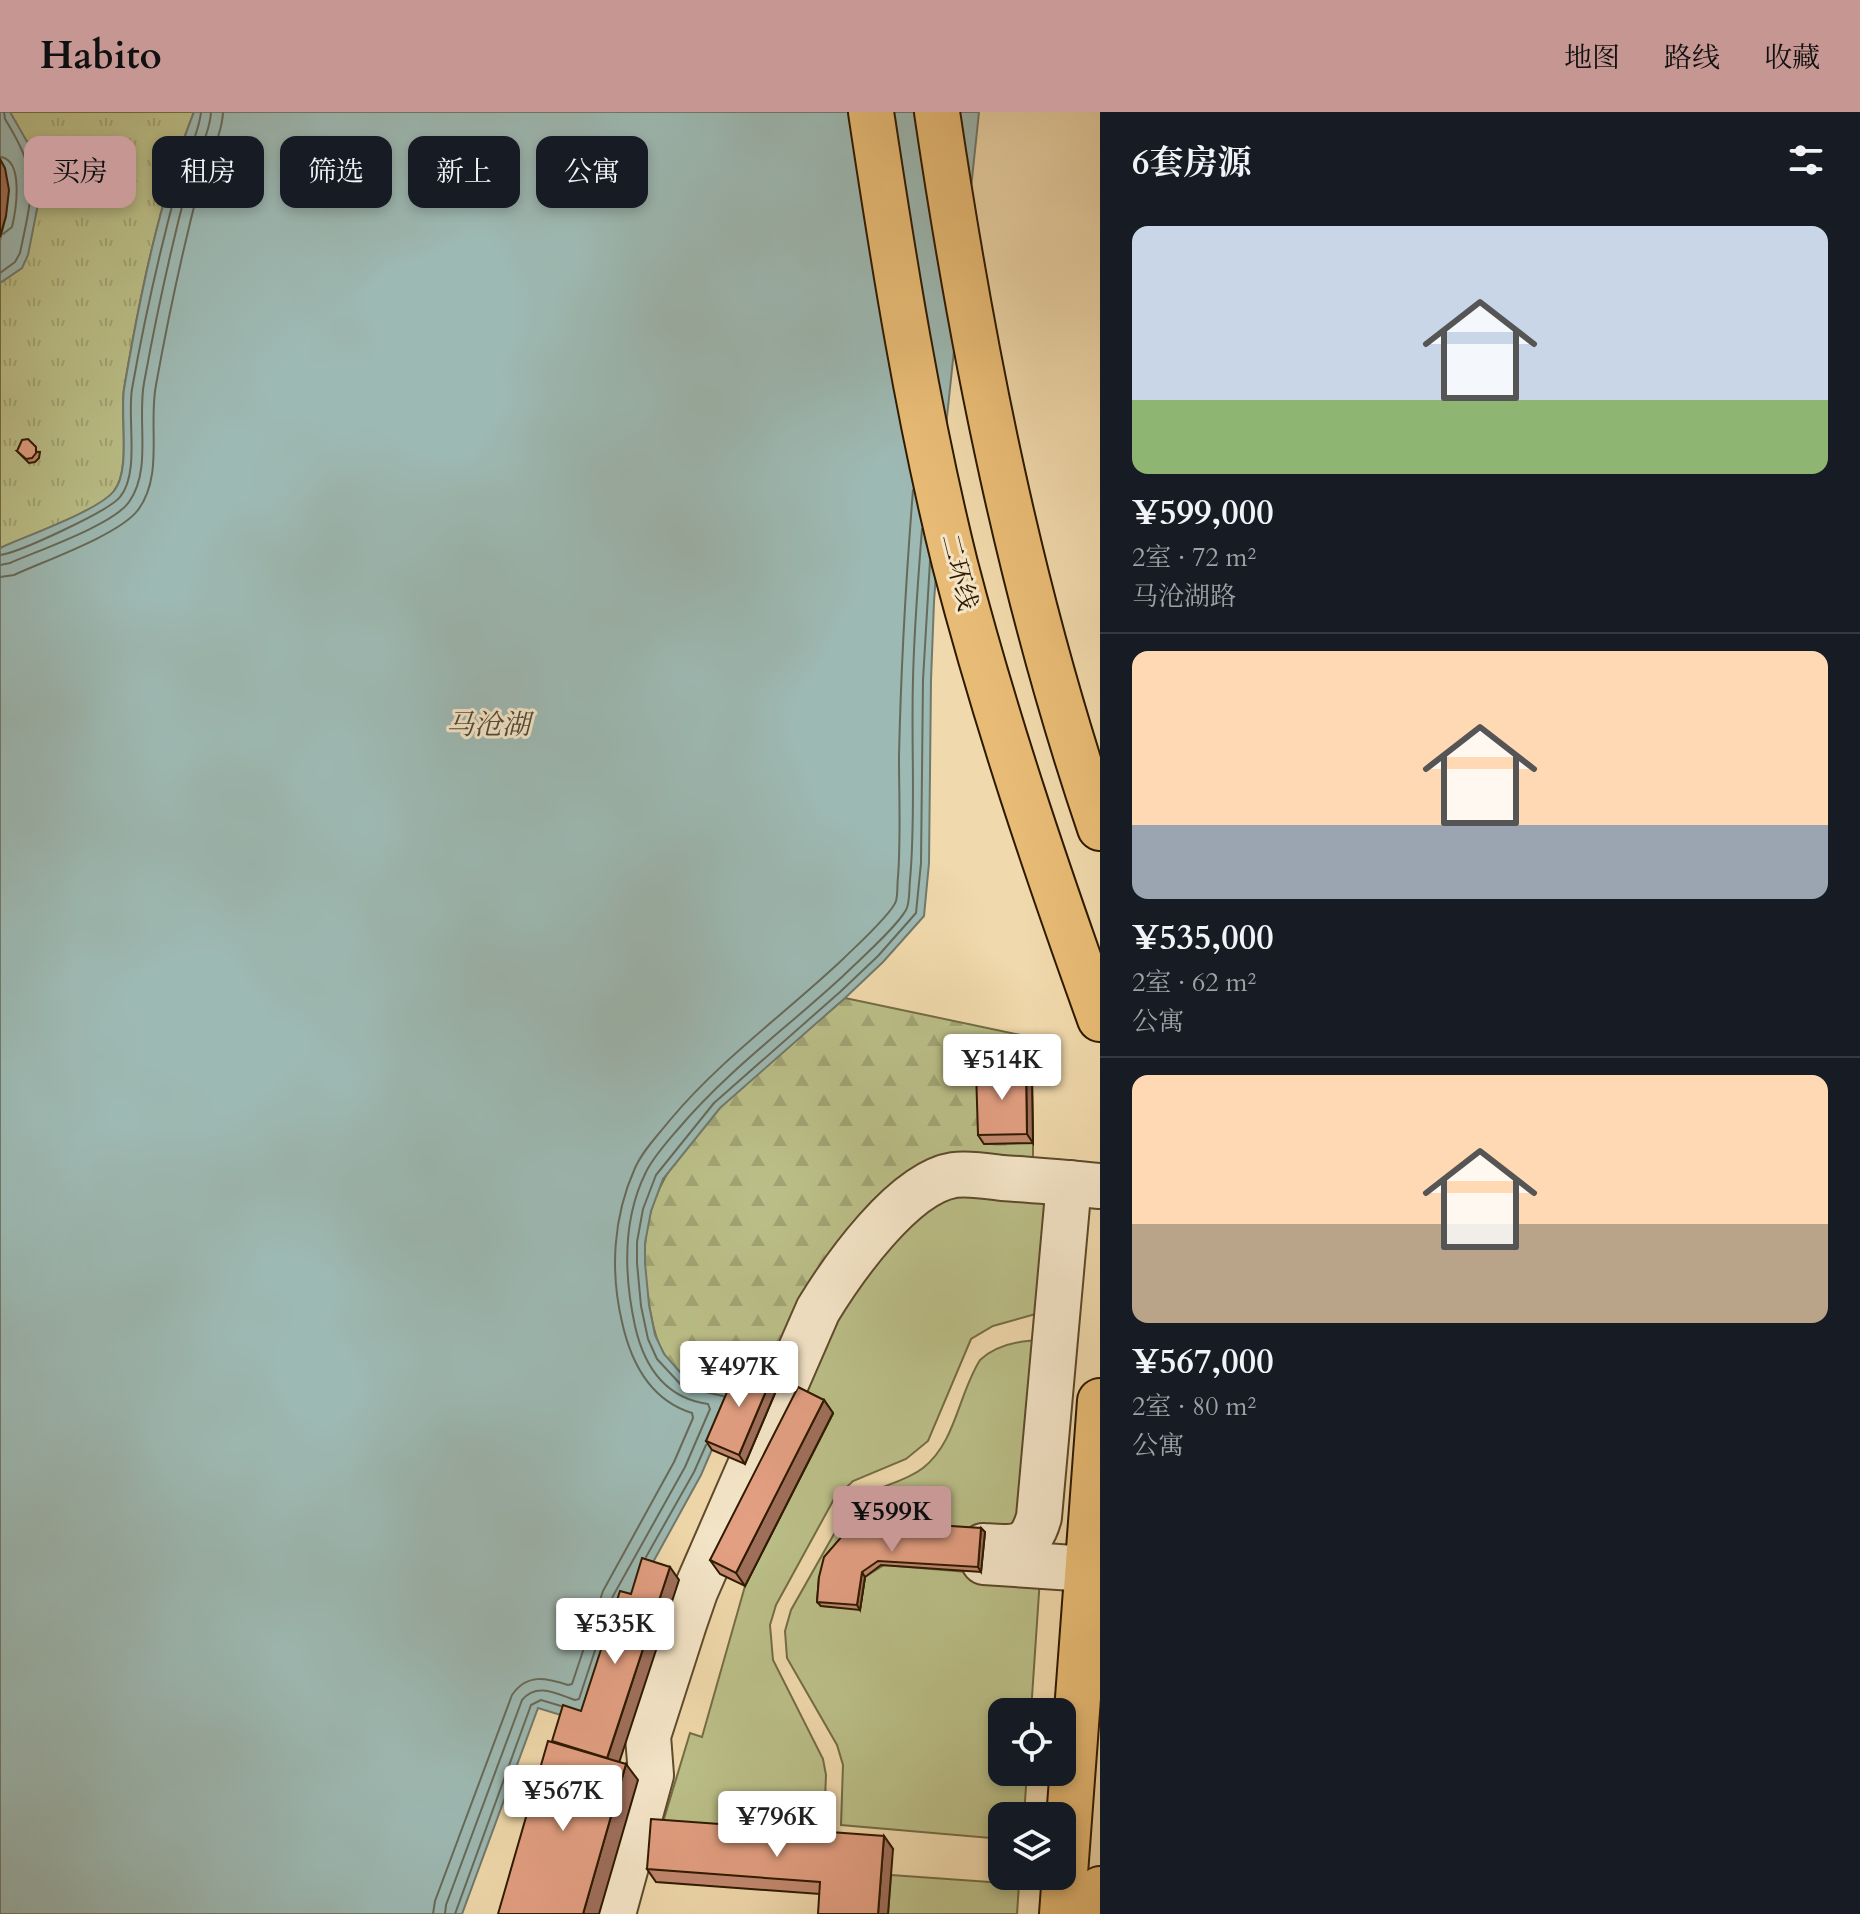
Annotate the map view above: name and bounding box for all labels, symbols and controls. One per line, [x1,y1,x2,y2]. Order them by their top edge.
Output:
text: Habito [40,30,162,82]
text: 地图 [1564,39,1620,77]
text: 路线 [1664,39,1720,77]
text: 收藏 [1764,39,1820,77]
chip: 买房 [24,136,136,208]
chip: 租房 [152,136,264,208]
chip: 筛选 [280,136,392,208]
chip: 新上 [408,136,520,208]
chip: 公寓 [536,136,648,208]
icon: filters [1784,138,1828,182]
text: 6套房源 [1132,140,1251,186]
icon: home [1408,278,1552,422]
text: ¥599,000 [1132,490,1274,536]
street label: 二环线 [933,530,985,614]
text: 2室 · 72 m² [1132,540,1256,575]
text: 马沧湖路 [1132,579,1236,614]
icon: home [1408,703,1552,847]
water label: 马沧湖 [446,706,535,744]
text: ¥535,000 [1132,915,1274,961]
text: 2室 · 62 m² [1132,965,1256,1000]
text: 公寓 [1132,1004,1184,1039]
pin: ¥514K [946,1034,1058,1102]
text: ¥514K [961,1042,1043,1077]
icon: home [1408,1127,1552,1271]
text: ¥567,000 [1132,1339,1274,1385]
pin: ¥497K [683,1341,795,1409]
text: ¥497K [698,1349,780,1384]
text: 2室 · 80 m² [1132,1389,1256,1424]
text: 公寓 [1132,1428,1184,1463]
pin: ¥599K [836,1486,948,1554]
text: ¥599K [851,1494,933,1529]
pin: ¥535K [559,1598,671,1666]
text: ¥535K [574,1606,656,1641]
map controls [988,1698,1076,1890]
button: locate [988,1698,1076,1786]
pin: ¥567K [507,1765,619,1833]
text: ¥567K [522,1773,604,1808]
pin: ¥796K [721,1791,833,1859]
text: ¥796K [736,1799,818,1834]
button: layers [988,1802,1076,1890]

